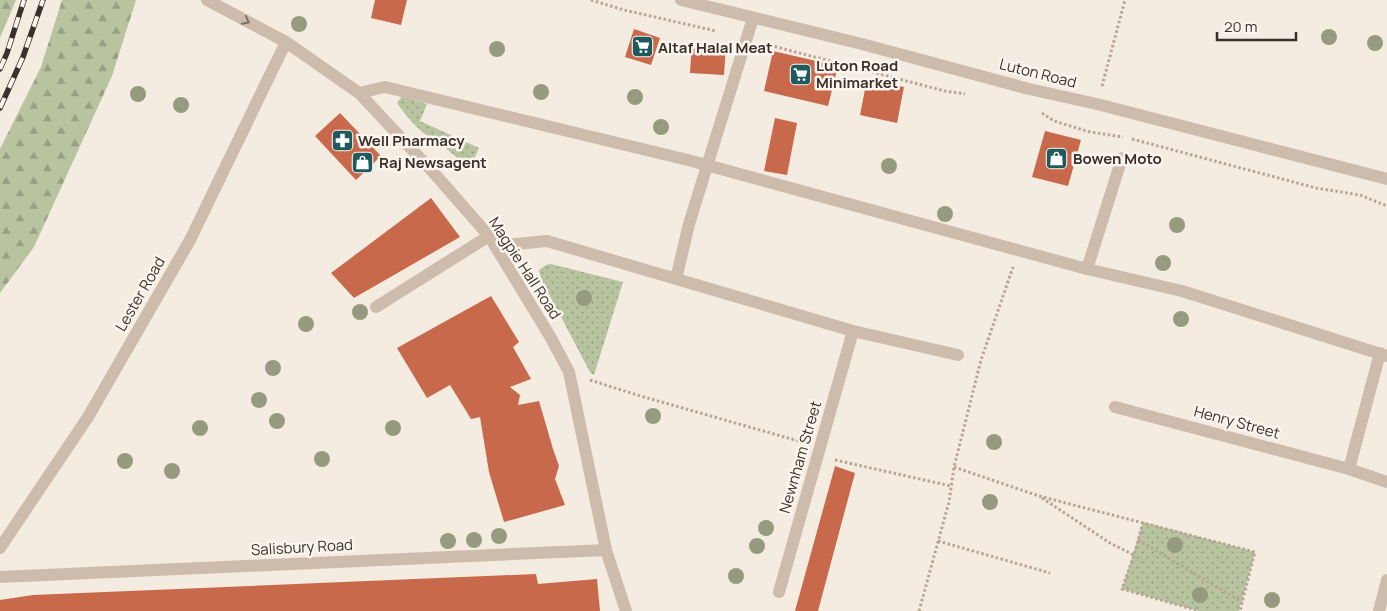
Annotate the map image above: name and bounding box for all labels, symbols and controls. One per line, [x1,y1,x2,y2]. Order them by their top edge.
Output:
scale bar [1217,10,1296,42]
one-way arrow [241,15,250,25]
text: 20 m [1224,16,1257,37]
supermarket icon: Altaf Halal Meat [630,35,654,59]
place label: Altaf Halal Meat [658,37,772,58]
street label: Luton Road [997,53,1079,93]
place label: Luton Road Minimarket [816,55,898,93]
supermarket icon: Luton Road Minimarket [788,62,812,86]
pharmacy icon: Well Pharmacy [330,128,354,152]
place label: Well Pharmacy [358,130,465,151]
shop icon: Bowen Moto [1045,146,1069,170]
place label: Bowen Moto [1073,148,1162,169]
shop icon: Raj Newsagent [351,150,375,174]
place label: Raj Newsagent [379,152,487,173]
street label: Magpie Hall Road [484,213,566,323]
street label: Lester Road [110,253,170,335]
street label: Newnham Street [774,398,826,516]
street label: Henry Street [1192,400,1282,444]
street label: Salisbury Road [251,534,353,560]

